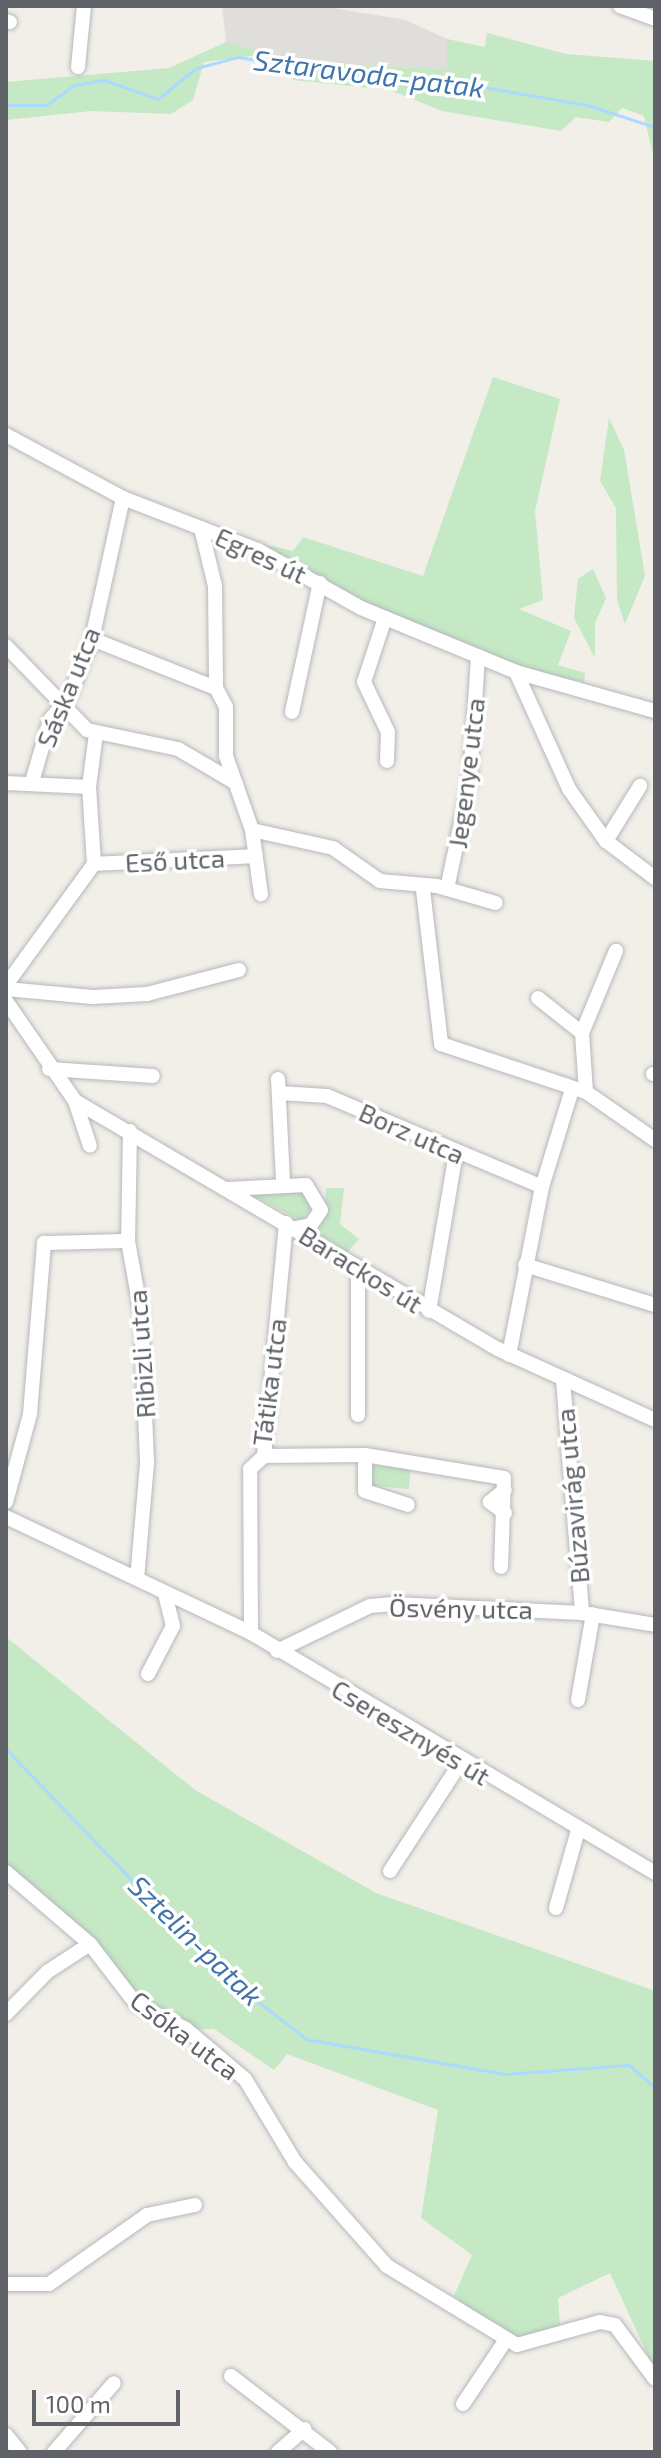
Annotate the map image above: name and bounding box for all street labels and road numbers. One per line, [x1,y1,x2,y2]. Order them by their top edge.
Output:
street label: Egres út [211,520,311,590]
street label: Sáska utca [30,622,106,752]
street label: Jegenye utca [441,696,491,850]
street label: Eső utca [124,842,226,878]
street label: Borz utca [354,1096,470,1170]
street label: Barackos út [294,1219,428,1319]
street label: Ribizli utca [121,1289,161,1419]
street label: Tátika utca [246,1316,292,1448]
street label: Búzavirág utca [549,1407,595,1585]
street label: Ösvény utca [389,1591,533,1625]
street label: Cseresznyés út [326,1673,496,1791]
street label: Csóka utca [125,1984,245,2086]

